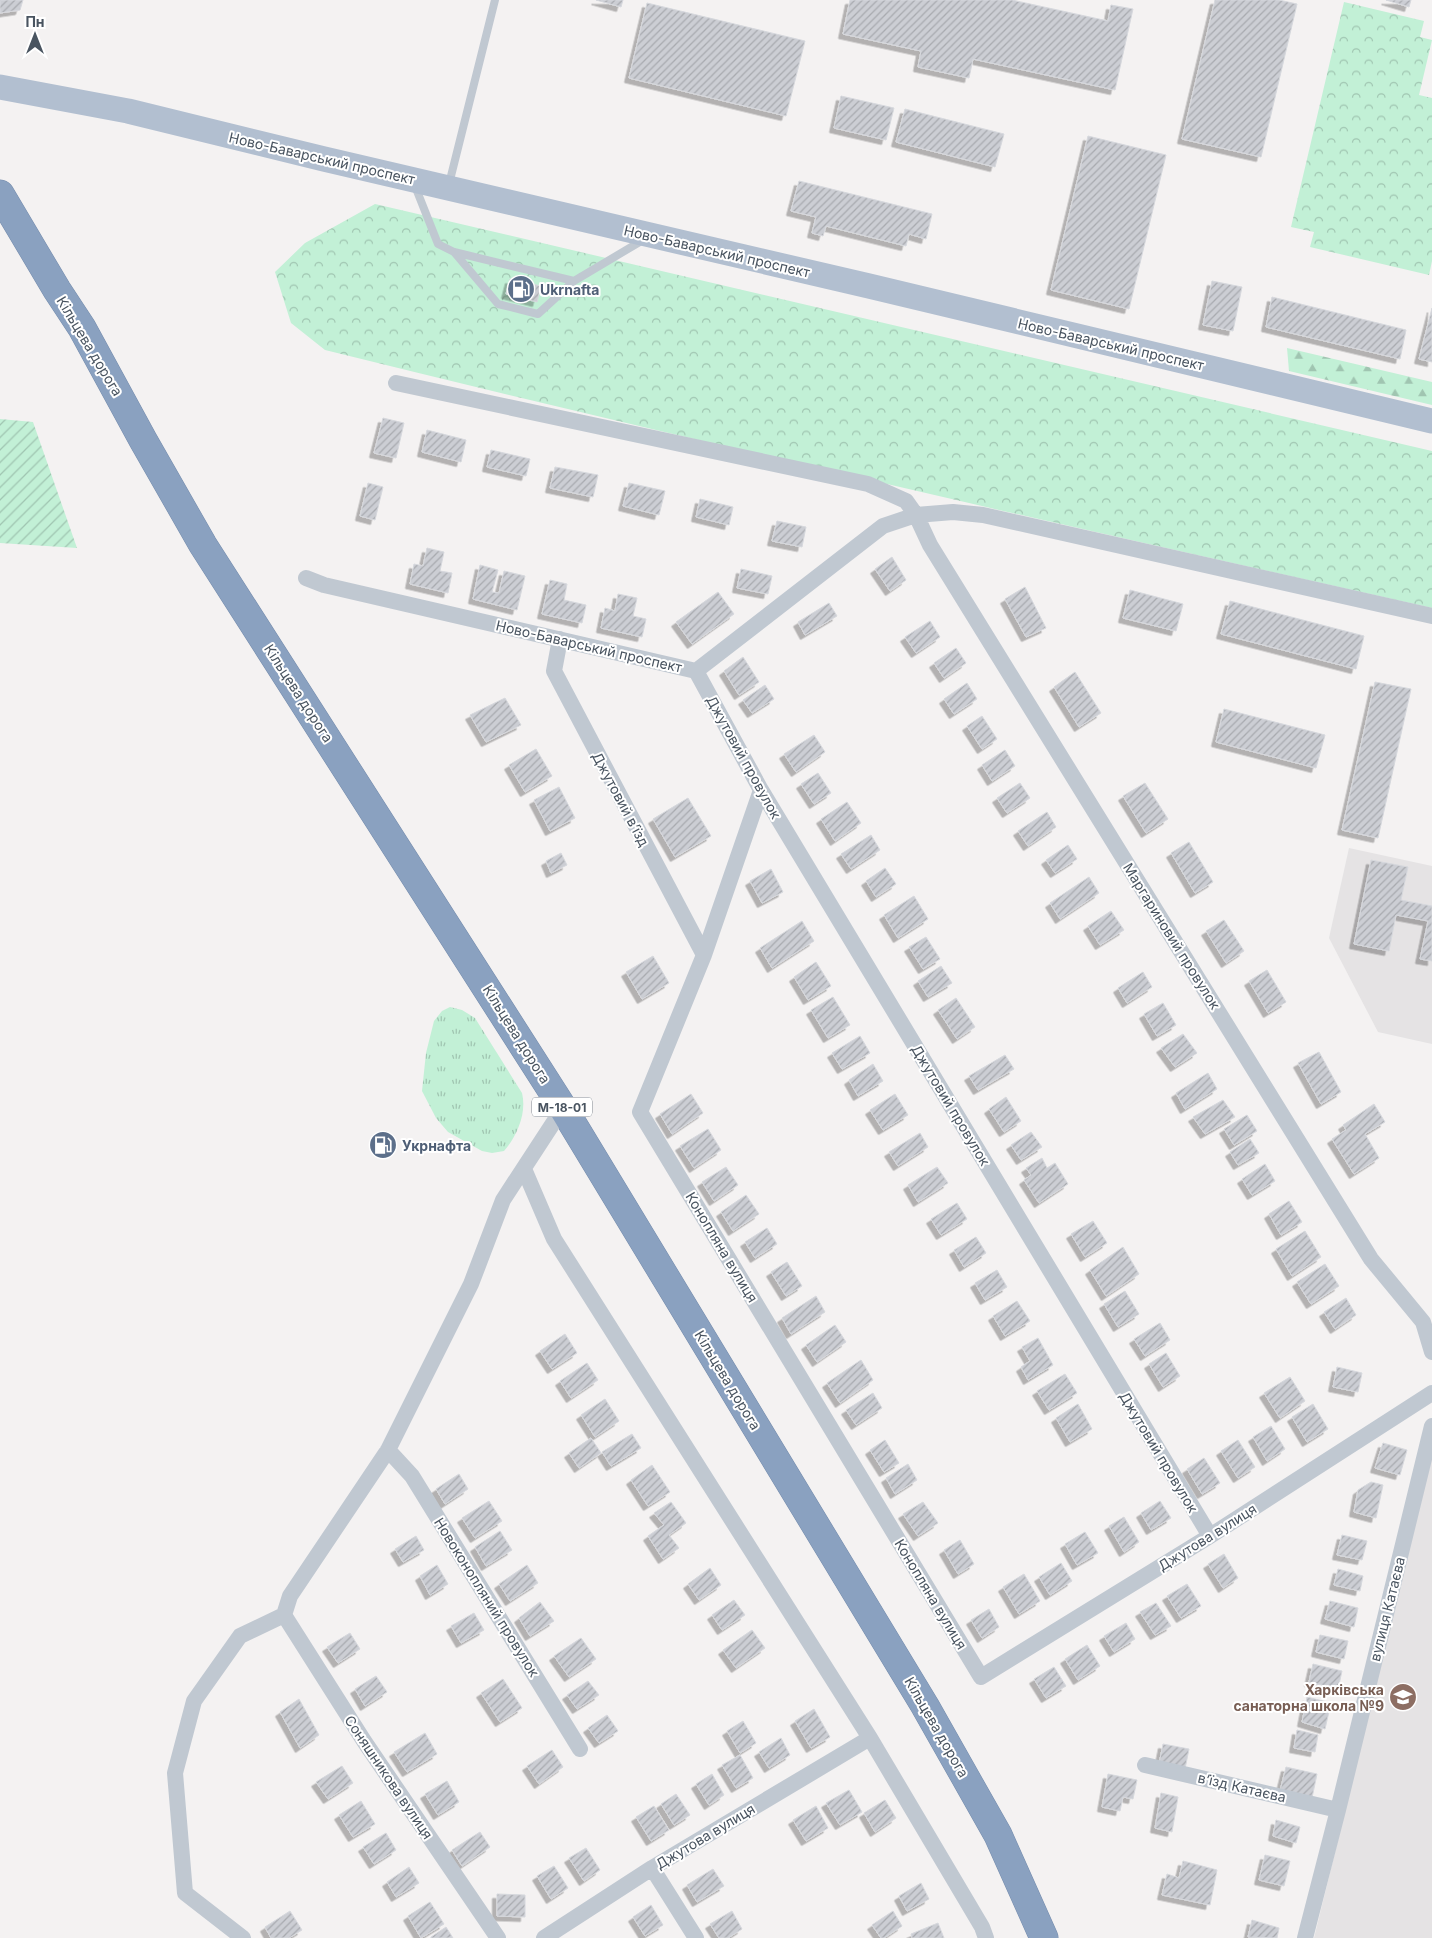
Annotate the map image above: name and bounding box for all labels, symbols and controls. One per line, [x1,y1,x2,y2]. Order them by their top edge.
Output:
north arrow [10,10,60,60]
text: Пн [25,13,45,30]
street label: Ново-Баварський проспект [227,128,417,188]
street label: Ново-Баварський проспект [622,221,812,281]
fuel station icon: Ukrnafta [506,274,536,304]
place label: Ukrnafta [540,281,599,298]
street label: Кільцева дорога [54,293,126,399]
street label: Ново-Баварський проспект [1016,314,1206,374]
street label: Ново-Баварський проспект [494,616,684,676]
street label: Кільцева дорога [261,641,337,745]
street label: Джутовий провулок [703,692,785,822]
street label: Джутовий в’їзд [589,749,653,849]
street label: Маргариновий провулок [1120,860,1224,1013]
street label: Кільцева дорога [480,981,554,1087]
street label: Джутовий провулок [908,1041,994,1169]
road number: М-18-01 [532,1098,592,1116]
fuel station icon: Укрнафта [368,1130,398,1160]
place label: Укрнафта [402,1137,471,1154]
street label: Конопляна вулиця [682,1189,762,1305]
street label: Кільцева дорога [692,1327,764,1433]
street label: Джутовий провулок [1116,1388,1202,1516]
street label: Джутова вулиця [1155,1500,1259,1574]
street label: Новоконопляний провулок [431,1514,543,1680]
street label: Конопляна вулиця [891,1536,971,1652]
street label: вулиця Катаєва [1366,1555,1408,1663]
street label: Кільцева дорога [901,1674,973,1780]
place label: Харківська санаторна школа №9 [1233,1681,1384,1714]
school or university icon: Харківська санаторна школа №9 [1388,1682,1418,1712]
street label: Соняшникова вулиця [341,1712,437,1842]
street label: в’їзд Катаєва [1196,1769,1288,1805]
street label: Джутова вулиця [652,1800,758,1872]

